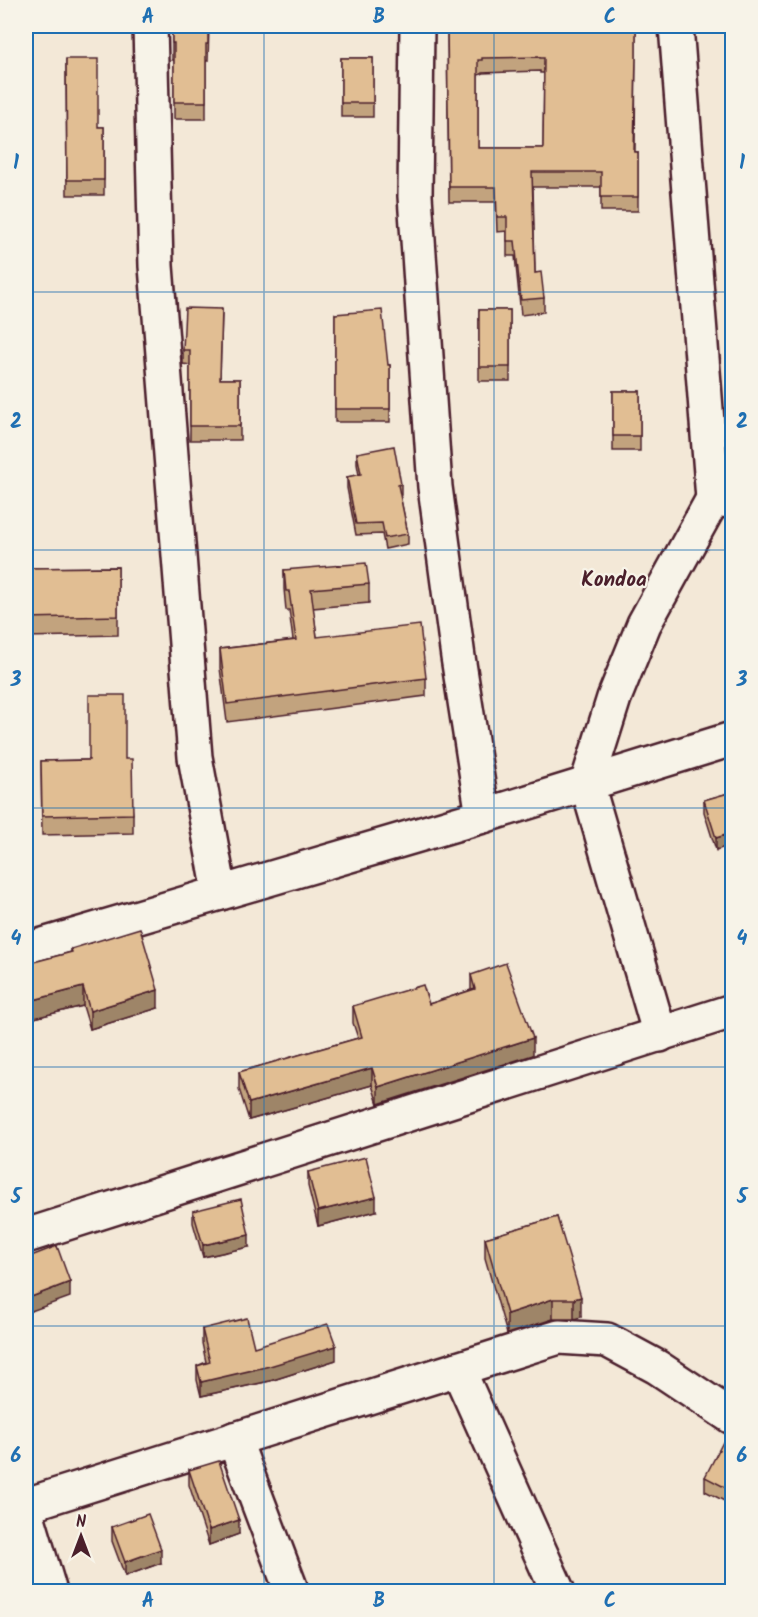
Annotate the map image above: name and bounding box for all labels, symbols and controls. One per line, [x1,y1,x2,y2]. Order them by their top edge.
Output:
text: A [142,2,154,34]
text: B [373,2,385,34]
text: C [604,2,616,34]
text: 1 [13,148,19,180]
text: 1 [739,148,745,180]
text: 2 [10,407,22,439]
text: 2 [736,407,748,439]
district label: Kondoa [581,564,647,597]
text: 3 [10,665,22,697]
text: 3 [736,665,748,697]
text: 4 [11,924,22,956]
text: 4 [737,924,748,956]
text: 5 [10,1182,23,1214]
text: 5 [736,1182,749,1214]
text: 6 [11,1441,22,1473]
text: 6 [737,1441,748,1473]
north arrow [51,1506,111,1566]
text: N [76,1510,86,1535]
text: A [142,1586,154,1617]
text: B [373,1586,385,1617]
text: C [604,1586,616,1617]

